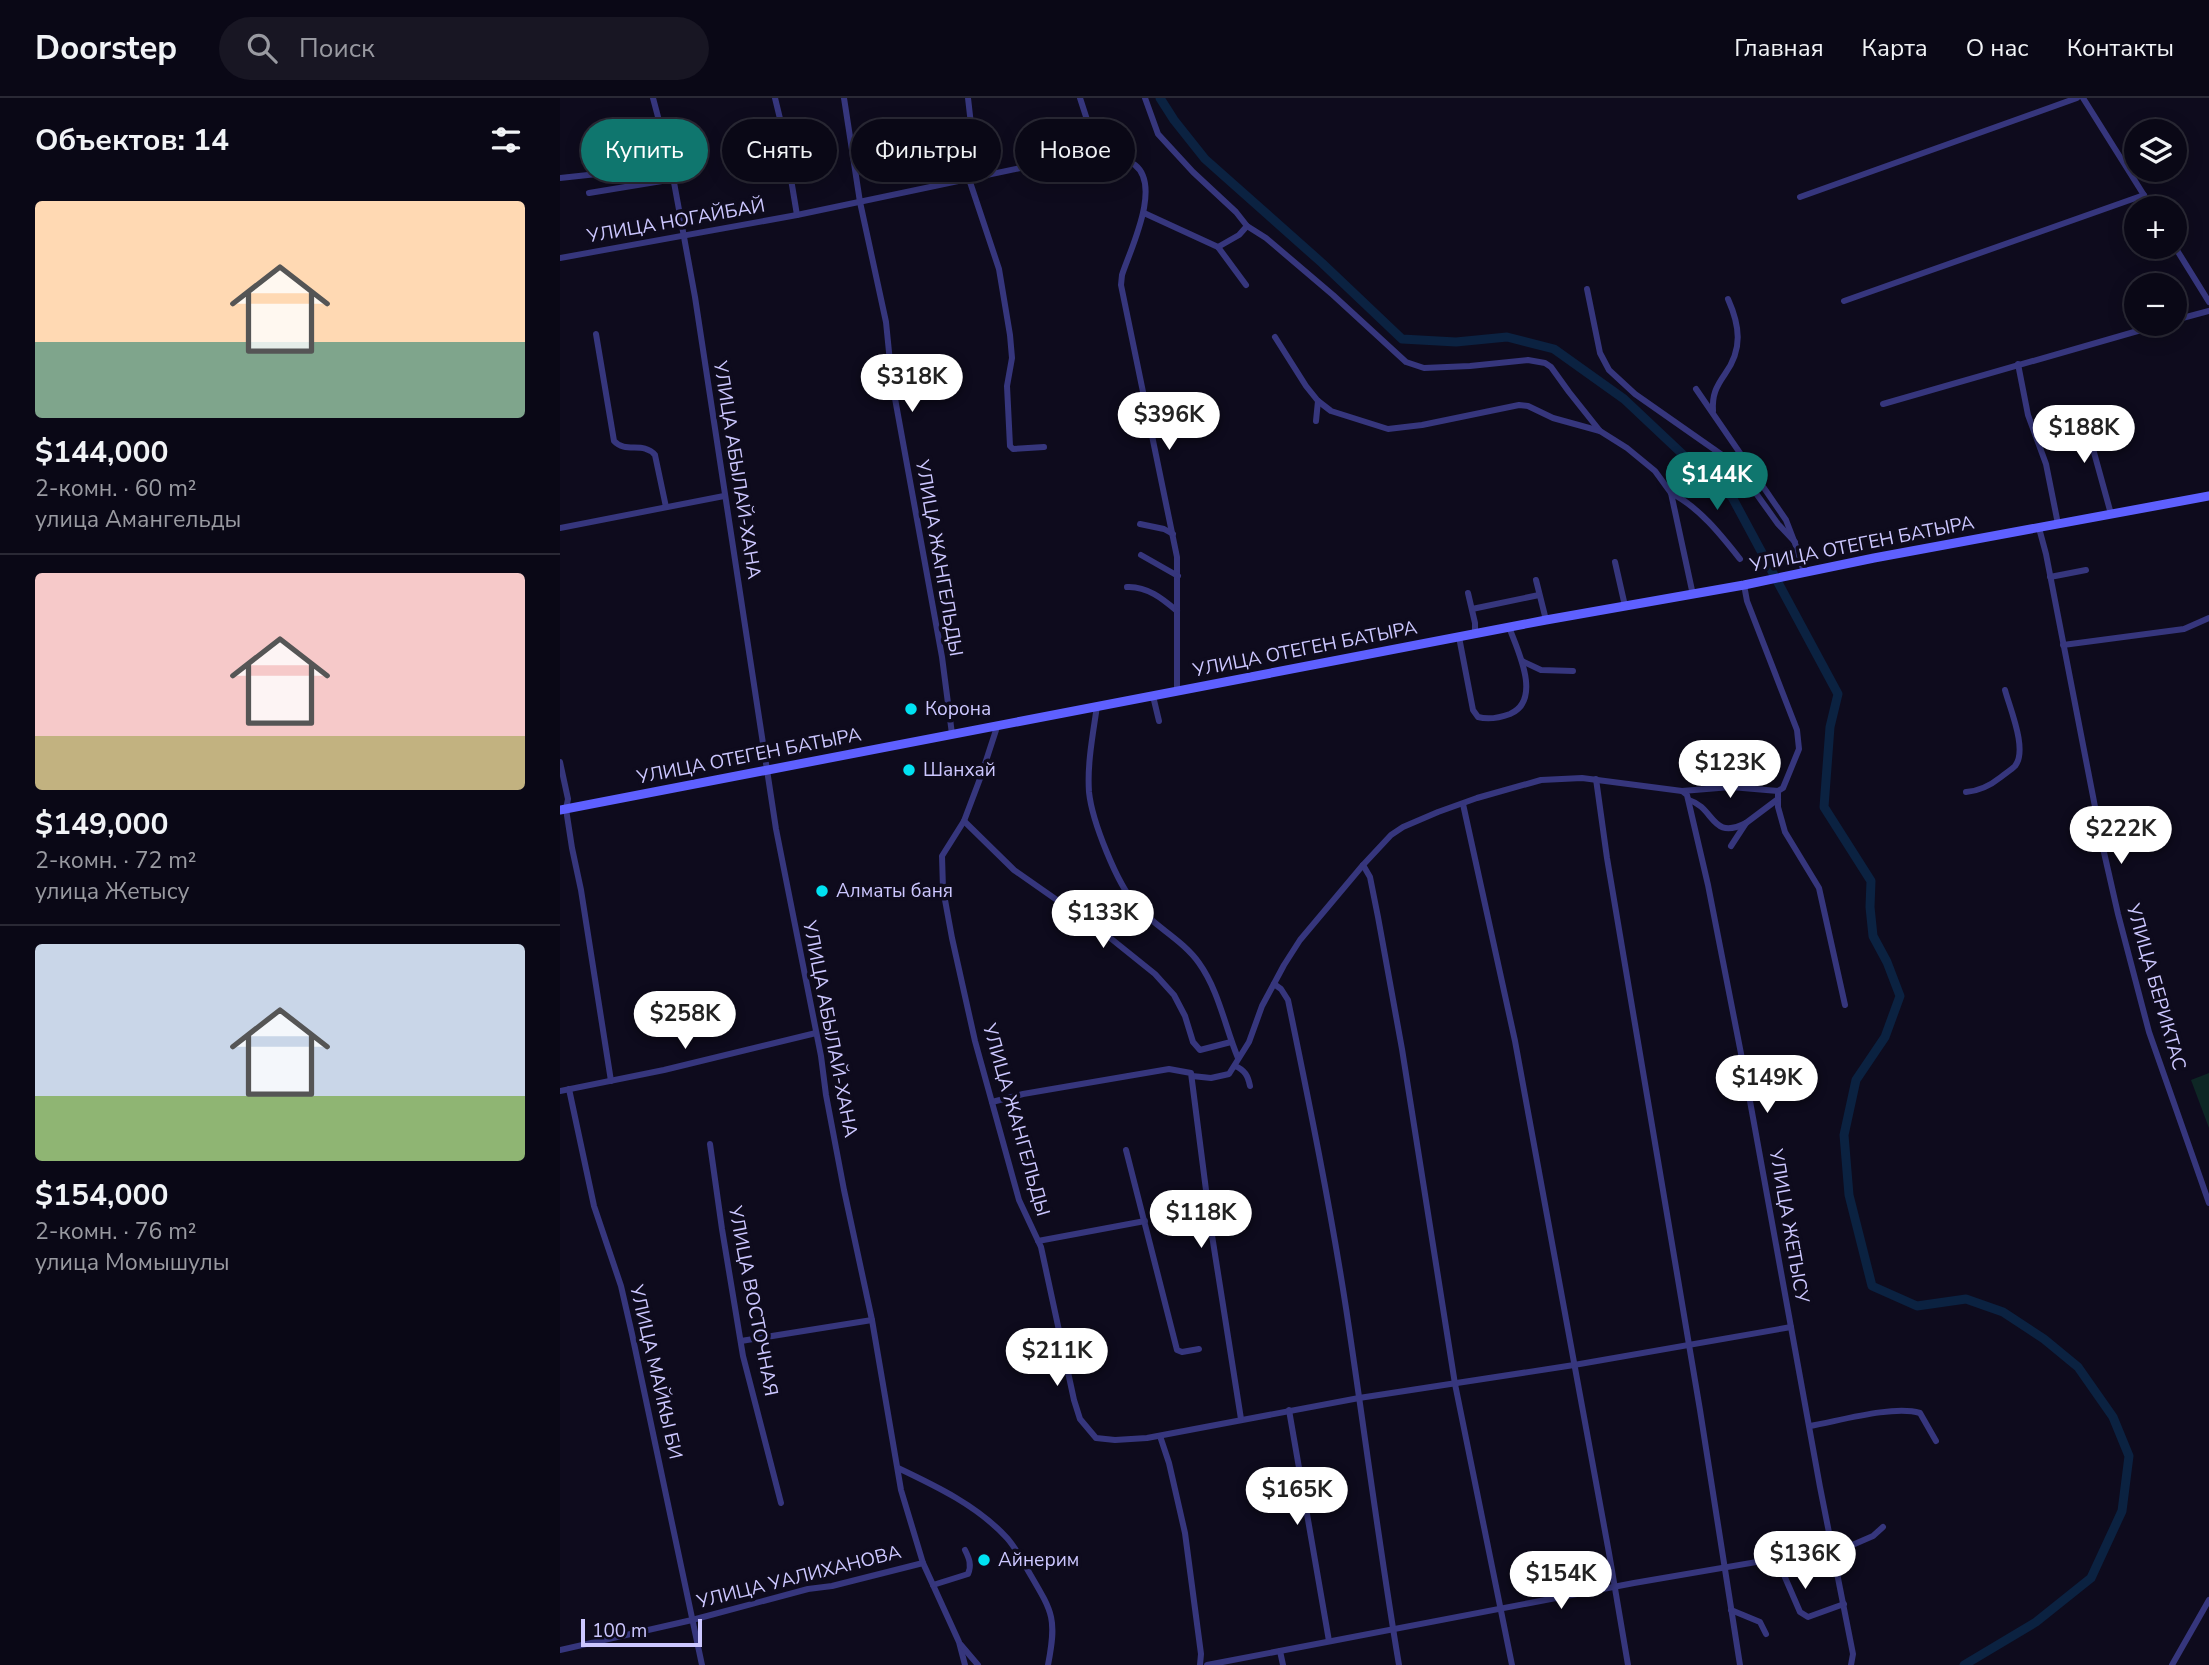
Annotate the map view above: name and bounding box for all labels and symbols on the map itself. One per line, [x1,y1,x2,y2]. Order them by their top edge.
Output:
street label: УЛИЦА НОГАЙБАЙ [584,193,767,250]
pin: $318K [863,354,961,414]
street label: УЛИЦА АБЫЛАЙ-ХАНА [707,358,767,581]
pin: $396K [1120,392,1218,452]
pin: $188K [2035,406,2133,465]
pin: $144K [1668,452,1766,512]
street label: УЛИЦА ЖАНГЕЛЬДЫ [909,457,969,658]
street label: УЛИЦА ОТЕГЕН БАТЫРА [1747,509,1977,579]
street label: УЛИЦА ОТЕГЕН БАТЫРА [1190,614,1420,684]
place label: Корона [925,696,991,722]
marker: Корона [903,701,919,717]
street label: УЛИЦА ОТЕГЕН БАТЫРА [634,721,864,791]
pin: $123K [1681,740,1779,800]
place label: Шанхай [923,757,996,783]
marker: Шанхай [901,762,917,778]
pin: $222K [2072,806,2170,866]
place label: Алматы баня [836,878,953,904]
marker: Алматы баня [814,883,830,899]
pin: $133K [1054,890,1152,950]
street label: УЛИЦА БЕРИКТАС [2120,900,2192,1073]
street label: УЛИЦА АБЫЛАЙ-ХАНА [796,917,864,1140]
pin: $258K [636,992,734,1051]
street label: УЛИЦА ЖАНГЕЛЬДЫ [976,1020,1056,1219]
pin: $149K [1718,1056,1816,1115]
street label: УЛИЦА ЖЕТЫСУ [1762,1146,1815,1306]
pin: $118K [1152,1190,1250,1250]
street label: УЛИЦА ВОСТОЧНАЯ [722,1203,784,1398]
street label: УЛИЦА МАЙКЫ БИ [623,1281,689,1462]
pin: $211K [1008,1328,1106,1388]
pin: $165K [1248,1468,1346,1527]
pin: $136K [1756,1532,1854,1591]
street label: УЛИЦА УАЛИХАНОВА [693,1539,904,1615]
place label: Айнерим [998,1547,1079,1573]
marker: Айнерим [976,1552,992,1568]
pin: $154K [1512,1552,1610,1611]
scale bar [581,1616,702,1648]

